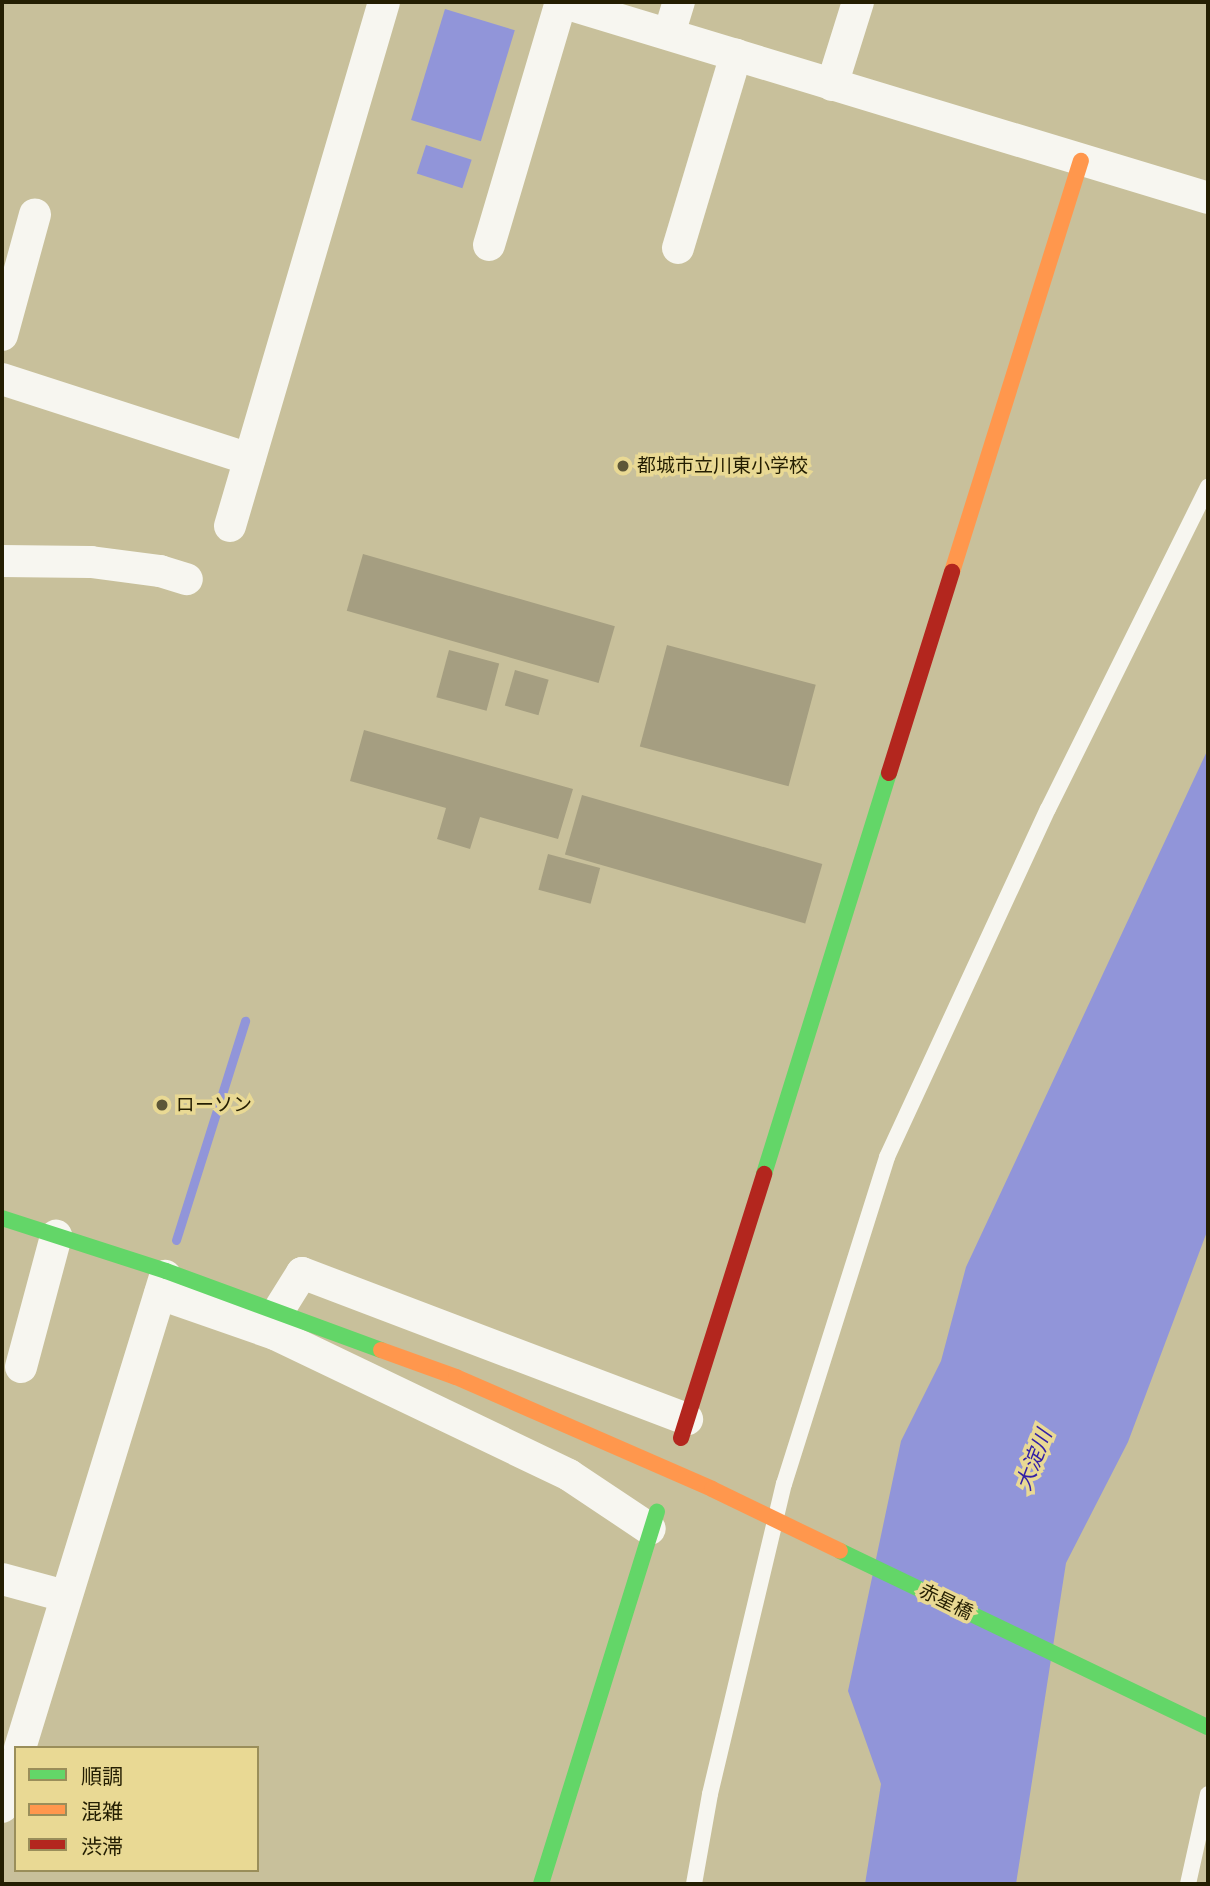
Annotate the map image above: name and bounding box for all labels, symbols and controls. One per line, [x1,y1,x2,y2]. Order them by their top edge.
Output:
place label: 都城市立川東小学校 [637,455,808,477]
marker: 都城市立川東小学校 [615,458,631,474]
place label: ローソン [176,1094,252,1116]
marker: ローソン [154,1097,170,1113]
water label: 大淀川 [1011,1426,1057,1494]
street label: 赤星橋 [915,1579,977,1625]
legend [14,1746,259,1872]
text: 順調 [81,1764,123,1789]
text: 混雑 [81,1799,123,1824]
text: 渋滞 [81,1834,123,1859]

